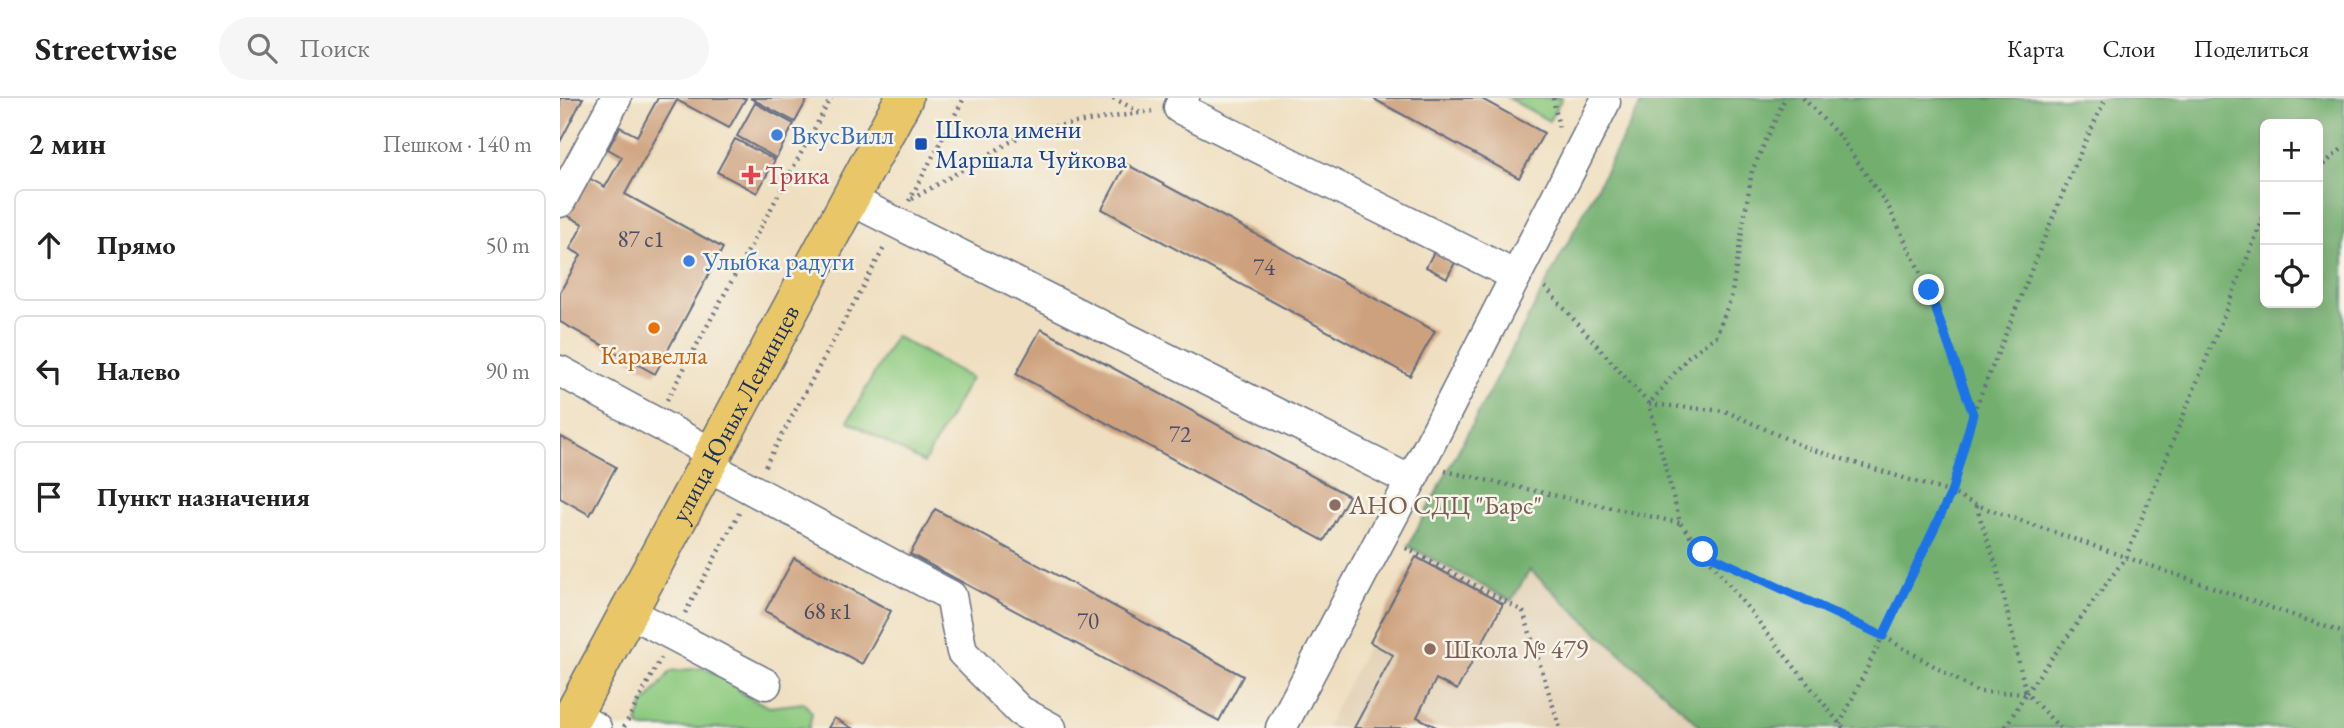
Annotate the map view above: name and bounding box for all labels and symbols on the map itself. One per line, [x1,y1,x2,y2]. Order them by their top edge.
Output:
place label: Школа имени Маршала Чуйкова [935,112,1128,176]
place label: ВкусВилл [791,118,894,152]
marker: ВкусВилл [769,127,785,143]
marker: Школа имени Маршала Чуйкова [913,136,929,152]
place label: Трика [765,158,830,192]
marker: Трика [743,167,759,183]
house number: 87 с1 [617,224,665,254]
place label: Улыбка радуги [702,244,855,278]
house number: 74 [1253,252,1276,282]
marker: Улыбка радуги [681,253,697,269]
route end [1913,274,1944,305]
street label: улица Юных Ленинцев [662,299,807,528]
marker: Каравелла [646,320,662,336]
place label: Каравелла [600,338,708,372]
house number: 72 [1169,419,1191,449]
place label: АНО СДЦ "Барс" [1348,488,1542,522]
marker: АНО СДЦ "Барс" [1327,497,1343,513]
route start [1687,536,1718,567]
house number: 68 к1 [804,596,852,626]
house number: 70 [1077,606,1099,636]
place label: Школа № 479 [1444,632,1589,666]
marker: Школа № 479 [1422,641,1438,657]

